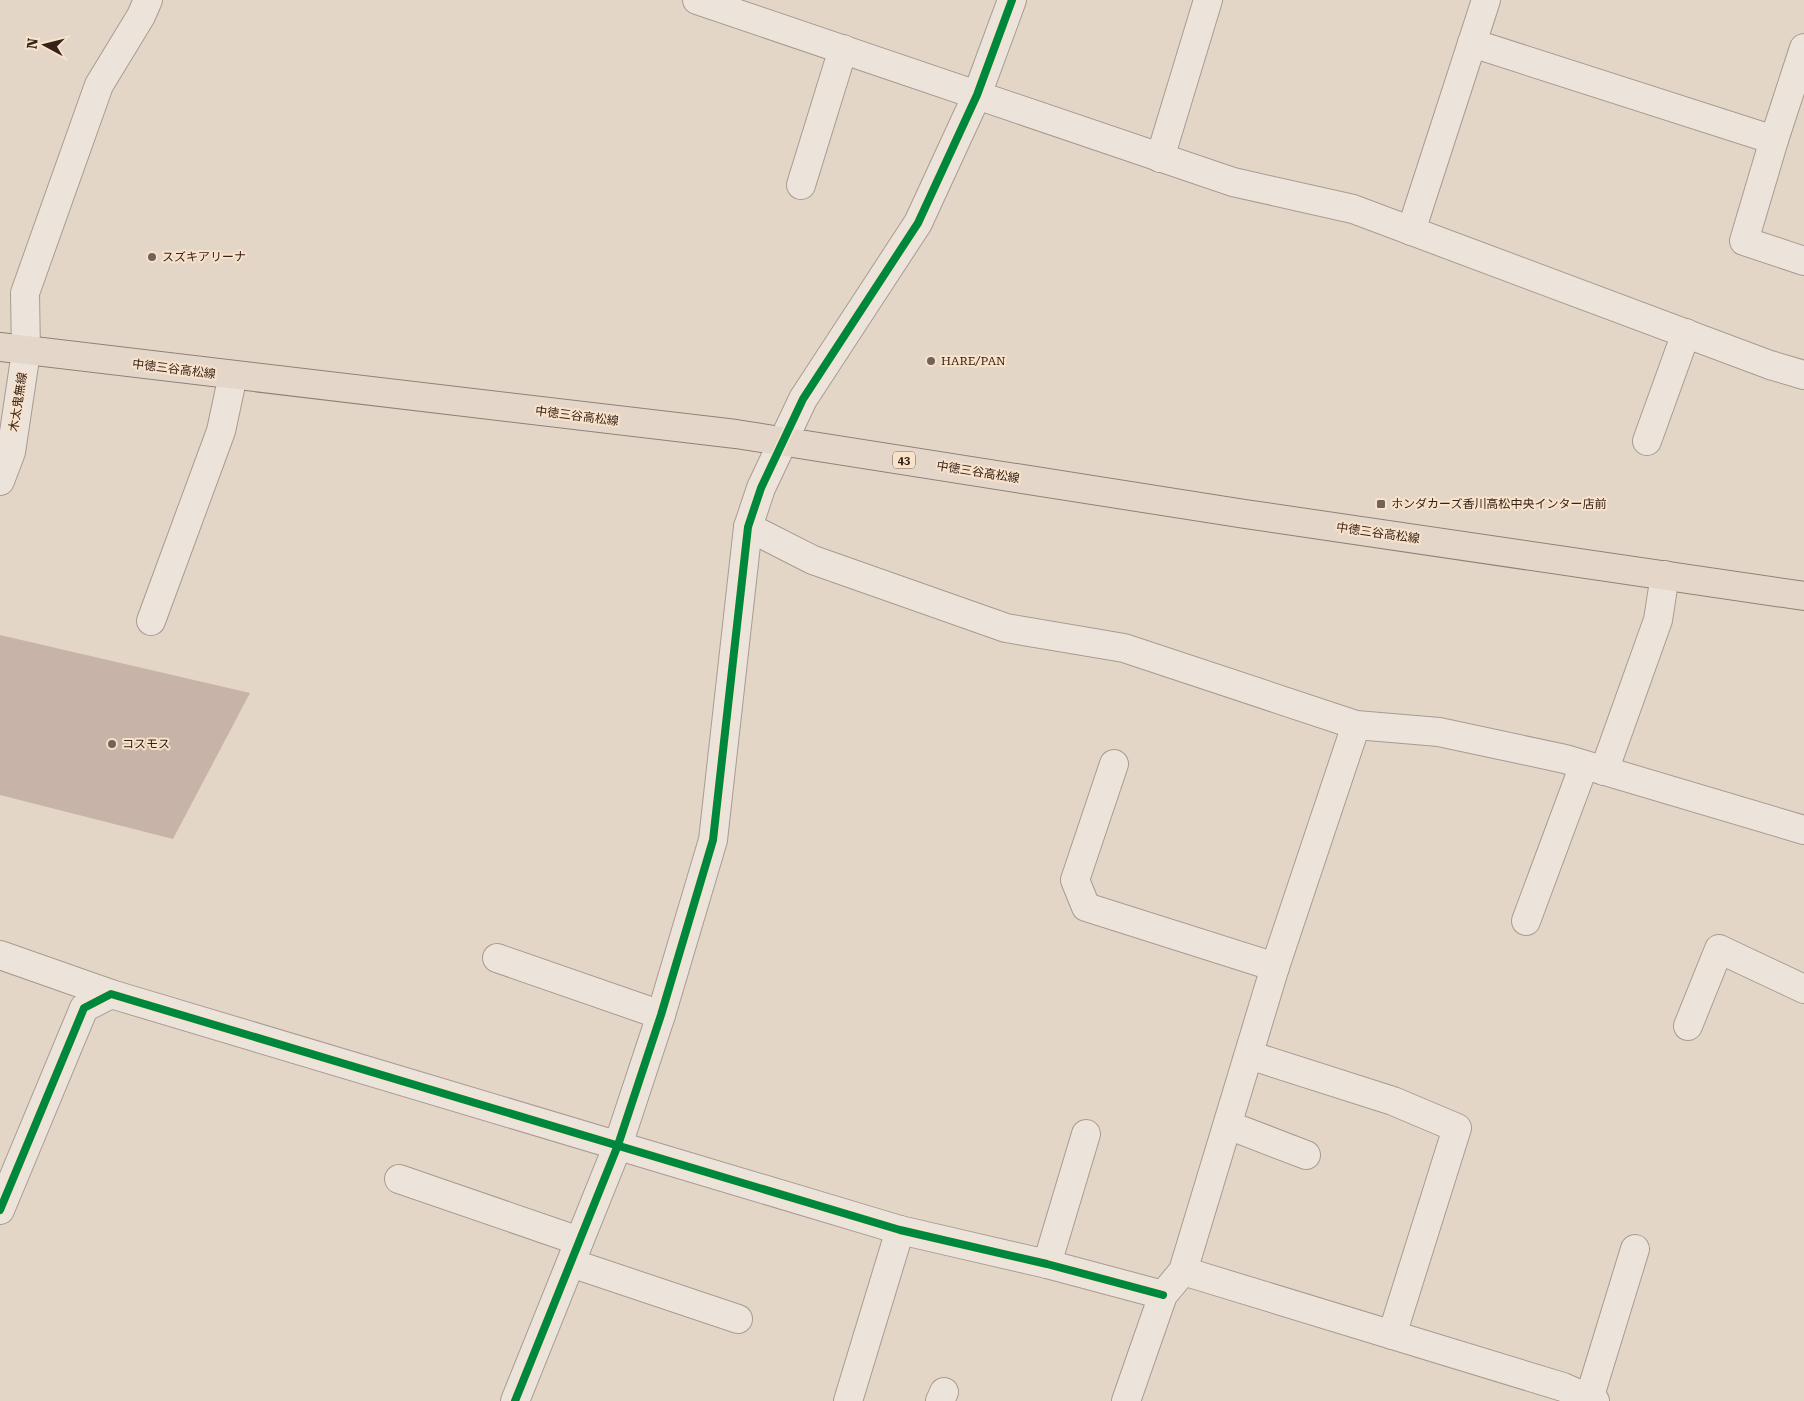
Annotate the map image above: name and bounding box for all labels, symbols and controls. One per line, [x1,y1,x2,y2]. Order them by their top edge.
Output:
north arrow [20,20,70,70]
text: N [23,37,41,50]
place label: スズキアリーナ [162,250,246,264]
marker: スズキアリーナ [146,251,158,263]
place label: HARE/PAN [941,354,1006,368]
marker: HARE/PAN [925,355,937,367]
street label: 中徳三谷高松線 [131,357,217,381]
street label: 木太鬼無線 [6,371,30,433]
street label: 中徳三谷高松線 [534,404,620,428]
road number: 43 [893,452,915,468]
street label: 中徳三谷高松線 [935,459,1021,485]
place label: ホンダカーズ香川高松中央インター店前 [1391,497,1606,511]
marker: ホンダカーズ香川高松中央インター店前 [1375,498,1387,510]
street label: 中徳三谷高松線 [1335,520,1421,546]
place label: コスモス [122,737,170,751]
marker: コスモス [106,738,118,750]

